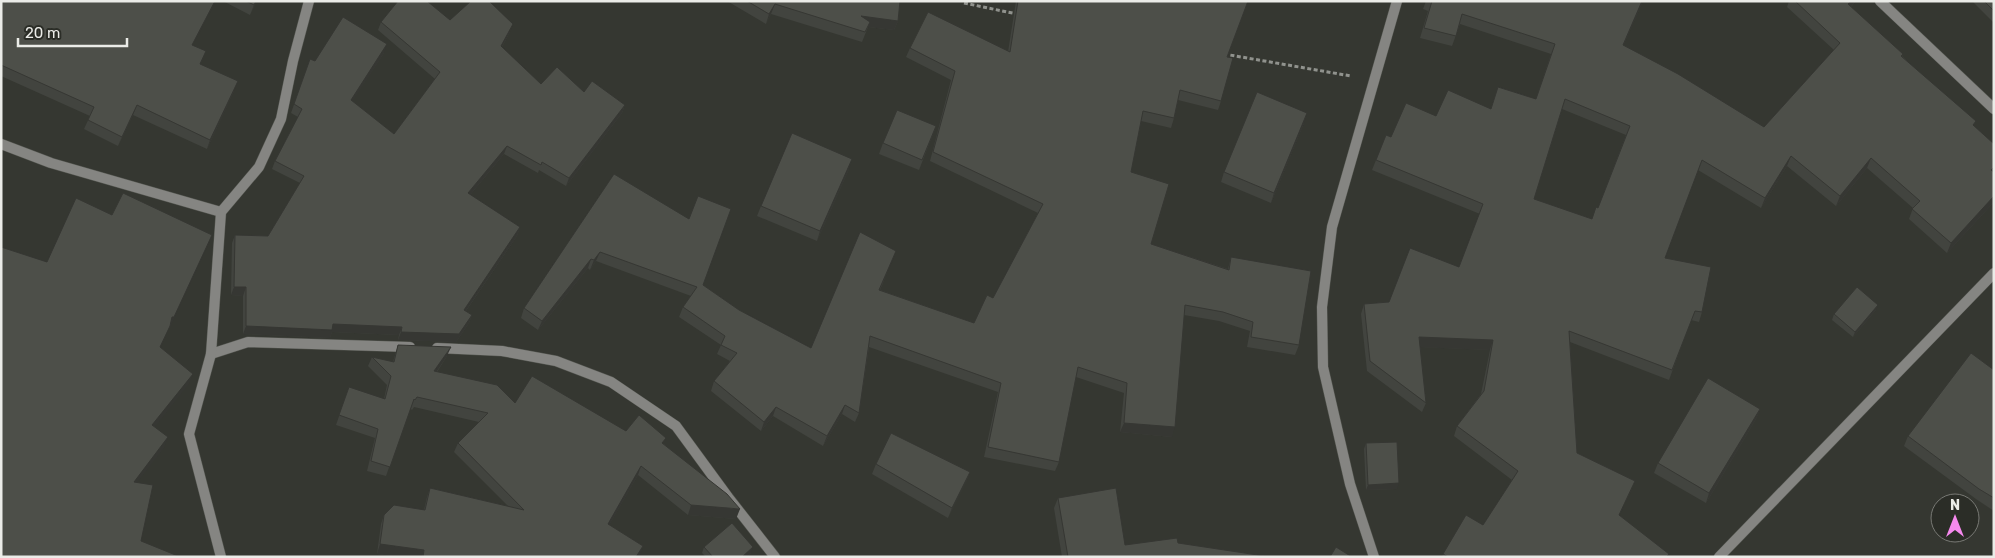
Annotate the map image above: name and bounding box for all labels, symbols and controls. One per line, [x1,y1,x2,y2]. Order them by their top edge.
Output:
scale bar [18,15,126,47]
text: 20 m [25,24,60,42]
north arrow [1930,493,1980,543]
text: N [1950,497,1960,514]

